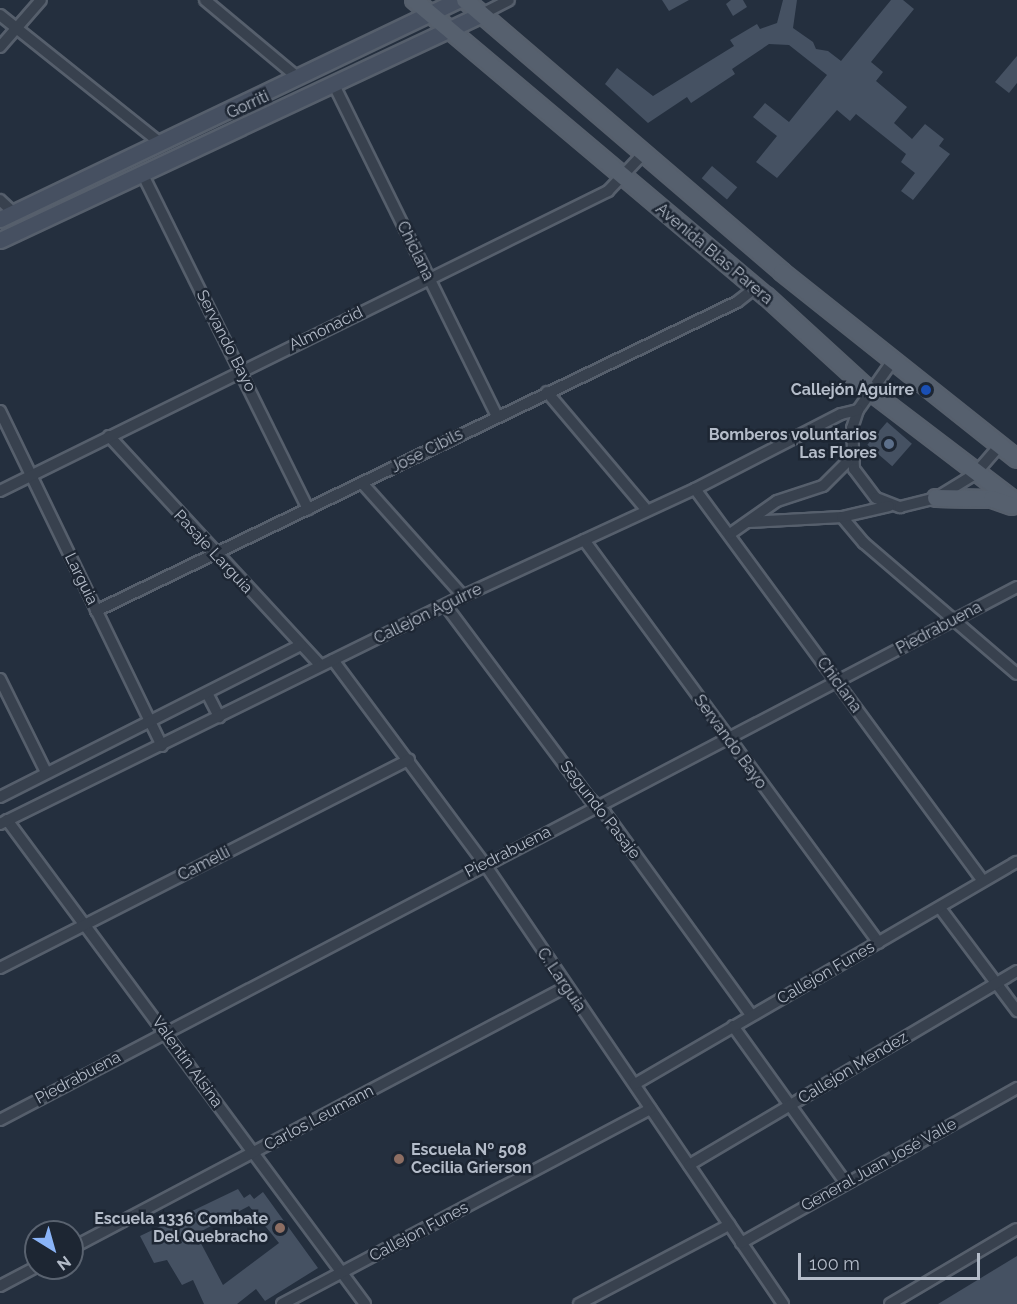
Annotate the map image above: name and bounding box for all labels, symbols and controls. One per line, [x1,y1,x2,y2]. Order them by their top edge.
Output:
street label: Gorriti [224,87,272,123]
street label: Avenida Blas Parera [652,200,776,308]
street label: Chiclana [392,218,438,284]
street label: Servando Bayo [192,287,260,395]
street label: Almonacid [286,303,366,355]
place label: Callejón Aguirre [790,380,914,400]
marker: Callejón Aguirre [919,383,933,397]
street label: Jose Cibils [388,425,466,477]
place label: Bomberos voluntarios Las Flores [708,425,877,463]
marker: Bomberos voluntarios Las Flores [882,437,896,451]
street label: Pasaje Larguia [169,506,257,598]
street label: Larguia [60,550,102,608]
street label: Callejon Aguirre [371,579,485,649]
street label: Piedrabuena [893,597,985,659]
street label: Chiclana [813,654,865,716]
street label: Servando Bayo [689,691,771,793]
street label: Segundo Pasaje [556,757,644,863]
street label: Piedrabuena [462,822,554,882]
street label: Camelli [175,843,233,885]
street label: Callejon Funes [774,937,878,1009]
street label: C. Larguia [533,944,589,1016]
street label: Valentín Alsina [147,1012,227,1112]
street label: Callejon Mendez [795,1028,911,1108]
street label: Piedrabuena [32,1047,124,1109]
street label: Carlos Leumann [261,1081,377,1155]
street label: General Juan José Valle [797,1114,961,1216]
place label: Escuela Nº 508 Cecilia Grierson [411,1140,532,1178]
marker: Escuela Nº 508 Cecilia Grierson [392,1152,406,1166]
street label: Callejon Funes [366,1198,472,1266]
place label: Escuela 1336 Combate Del Quebracho [94,1209,268,1247]
north arrow [24,1220,84,1280]
marker: Escuela 1336 Combate Del Quebracho [273,1221,287,1235]
scale bar [801,1241,982,1279]
text: N [53,1252,75,1274]
text: 100 m [809,1253,860,1274]

